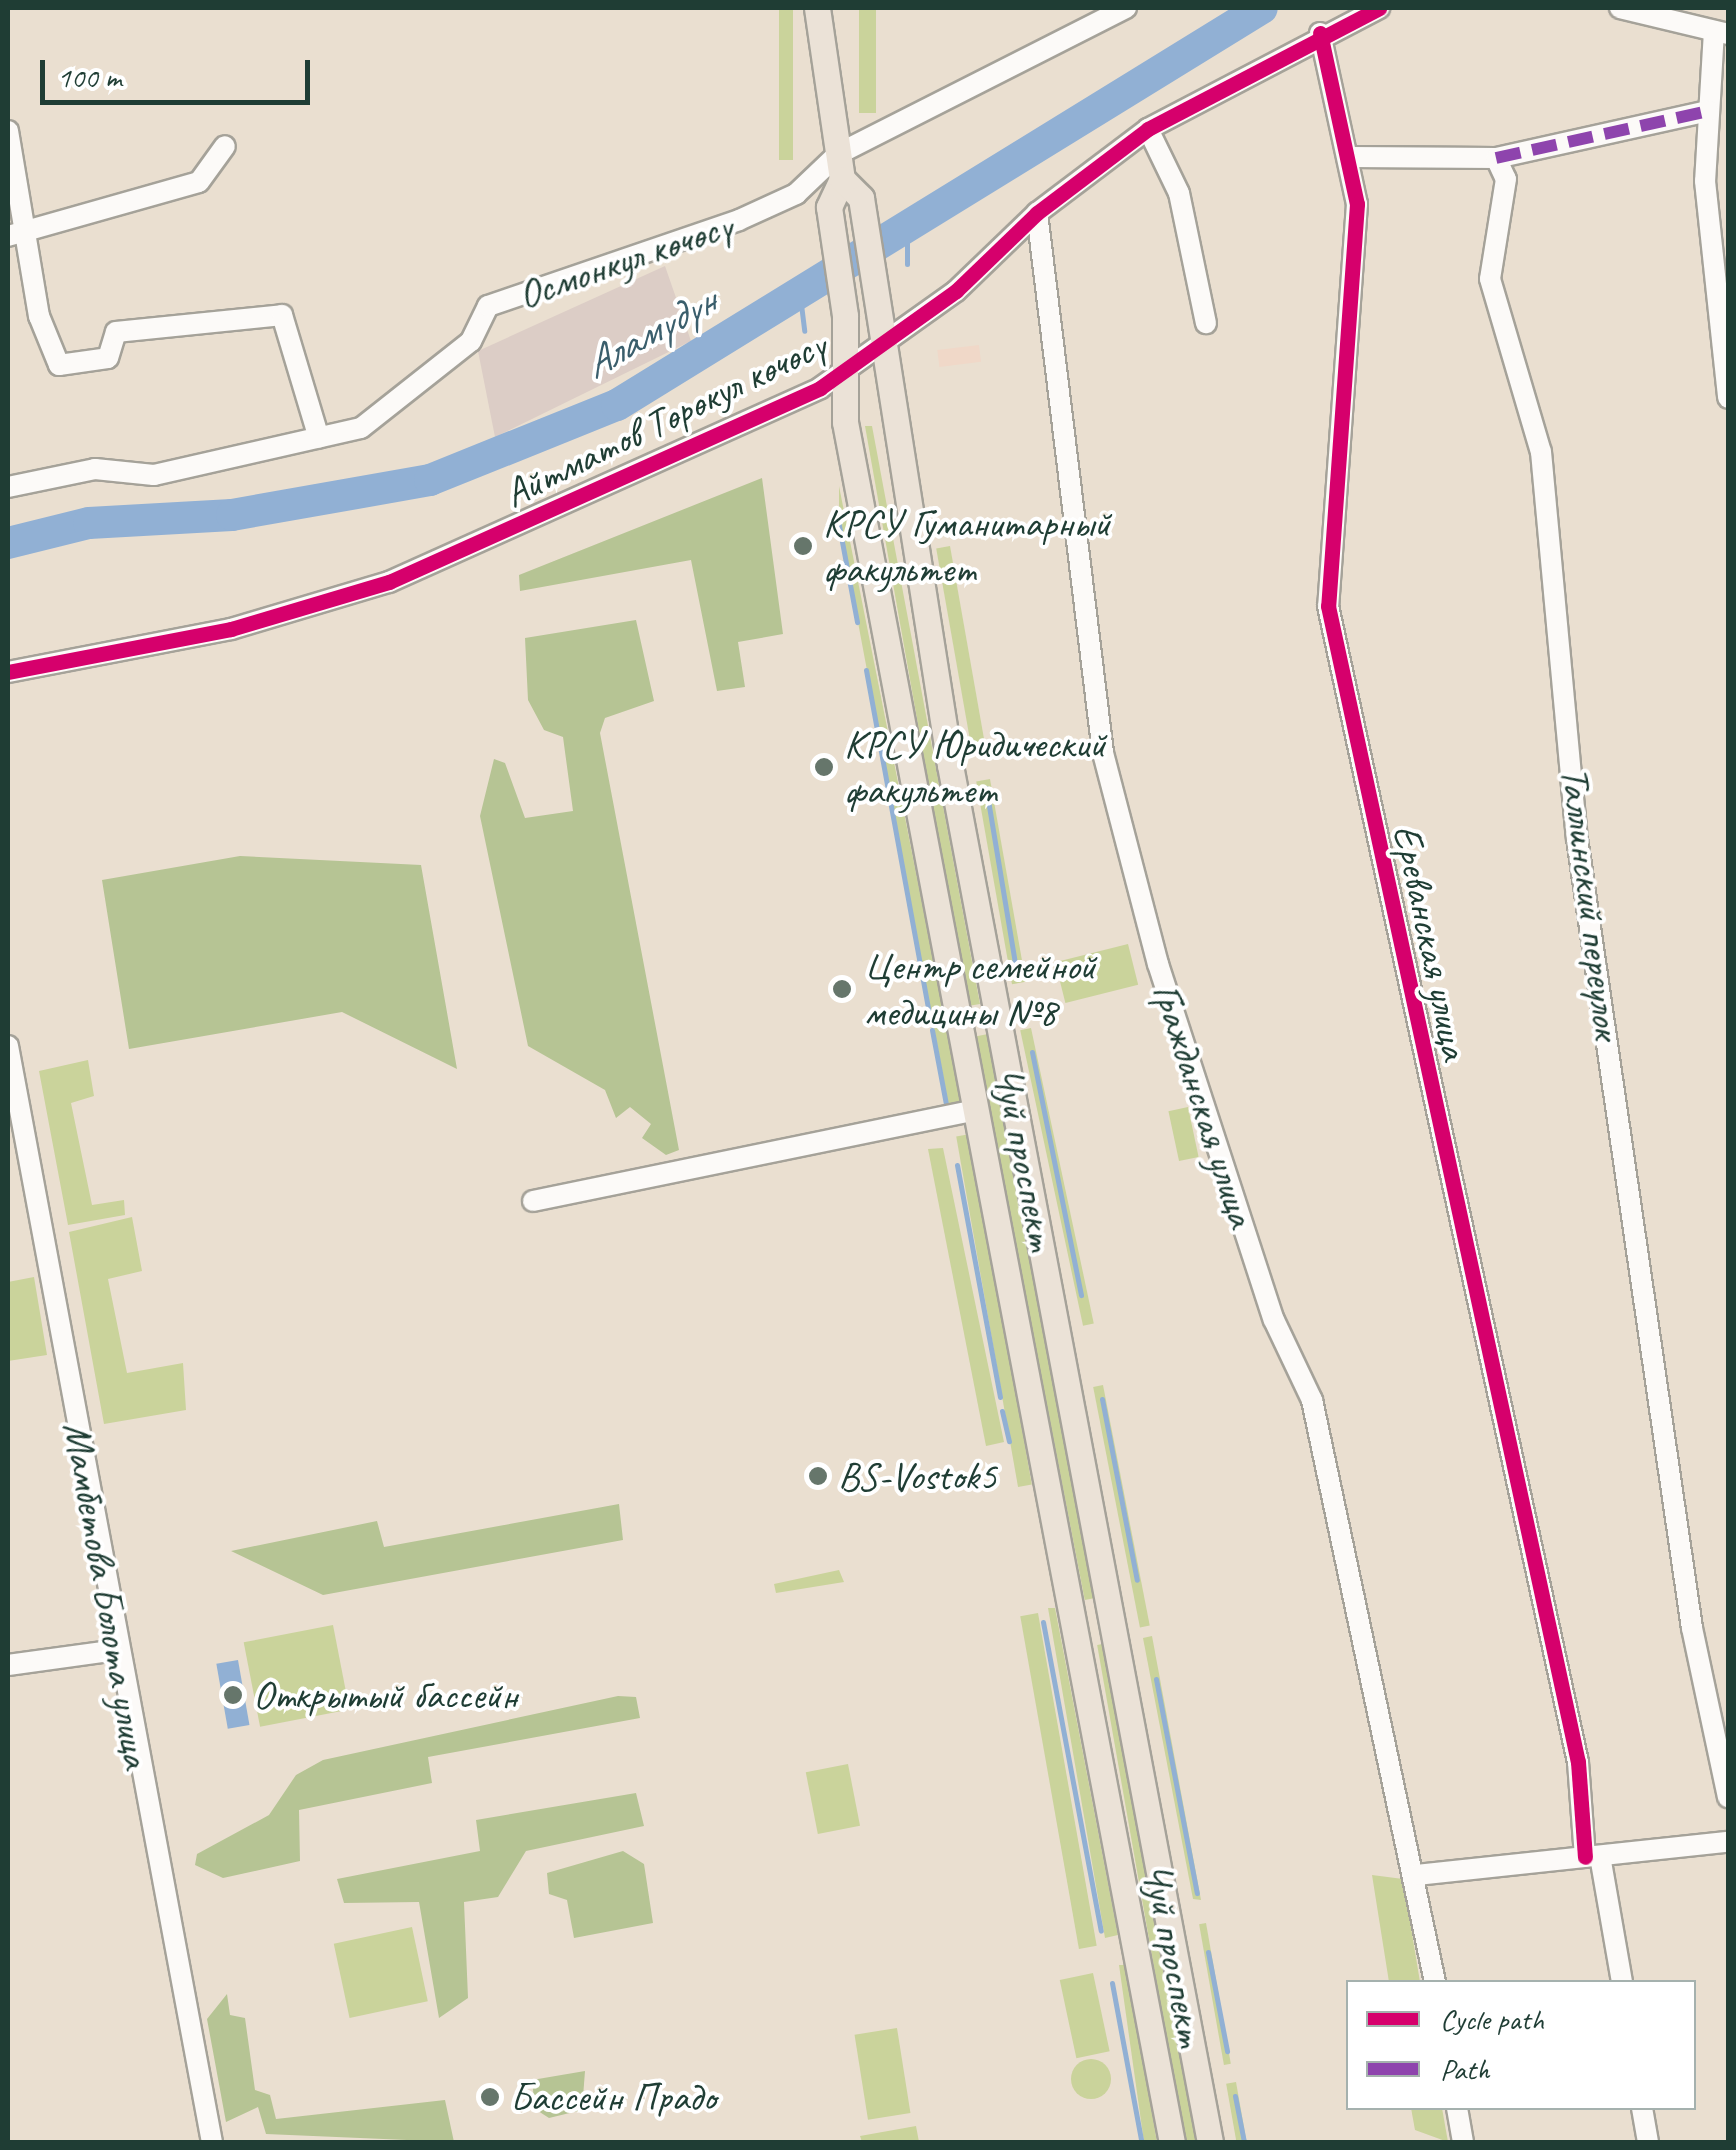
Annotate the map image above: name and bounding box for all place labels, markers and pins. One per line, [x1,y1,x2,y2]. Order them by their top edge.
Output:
place label: КРСУ Гуманитарный факультет [823,499,1110,593]
marker: КРСУ Гуманитарный факультет [792,535,814,557]
place label: КРСУ Юридический факультет [844,720,1107,814]
marker: КРСУ Юридический факультет [813,756,835,778]
place label: Центр семейной медицины №8 [864,942,1096,1036]
marker: Центр семейной медицины №8 [829,976,855,1002]
place label: BS-Vostok5 [838,1452,997,1500]
marker: BS-Vostok5 [807,1465,829,1487]
place label: Открытый бассейн [253,1671,518,1719]
marker: Открытый бассейн [222,1684,244,1706]
place label: Бассейн Прадо [510,2073,716,2121]
marker: Бассейн Прадо [479,2086,501,2108]

